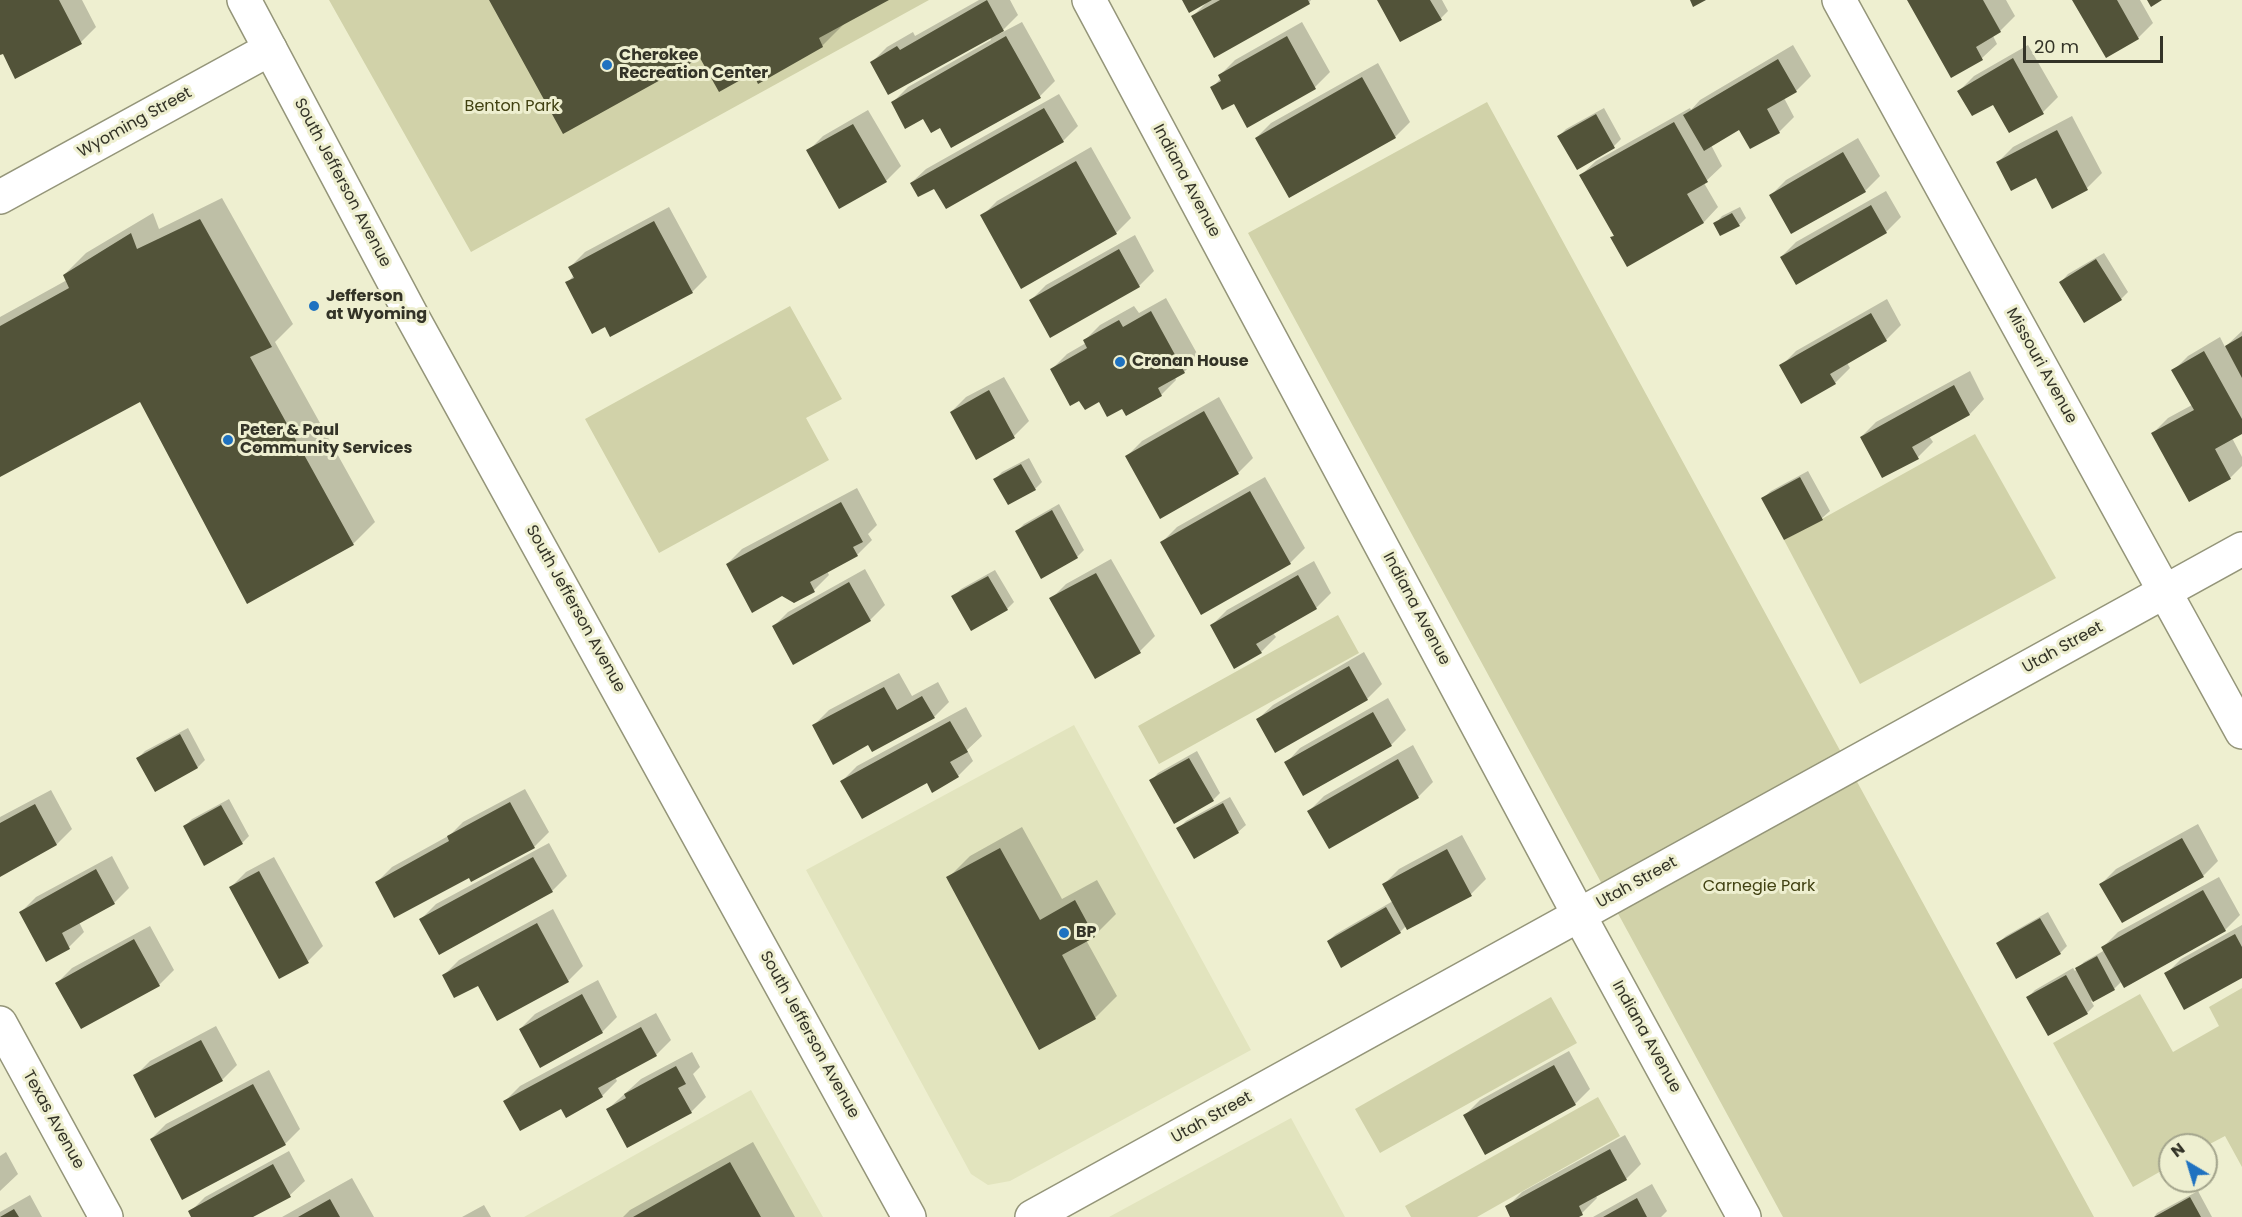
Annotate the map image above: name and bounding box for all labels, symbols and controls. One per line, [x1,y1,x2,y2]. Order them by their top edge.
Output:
scale bar [2026,24,2166,62]
text: 20 m [2034,34,2079,59]
place label: Cherokee Recreation Center [619,46,768,84]
marker: Cherokee Recreation Center [600,58,614,72]
street label: Wyoming Street [75,84,195,162]
street label: South Jefferson Avenue [289,95,395,271]
park label: Benton Park [465,97,559,117]
street label: Indiana Avenue [1148,121,1224,241]
place label: Jefferson at Wyoming [326,287,427,325]
marker: Jefferson at Wyoming [307,299,321,313]
street label: Missouri Avenue [2001,305,2081,427]
place label: Cronan House [1132,352,1249,372]
marker: Cronan House [1113,355,1127,369]
place label: Peter & Paul Community Services [240,421,412,459]
marker: Peter & Paul Community Services [221,433,235,447]
street label: South Jefferson Avenue [521,522,629,696]
street label: Indiana Avenue [1378,549,1454,669]
street label: Utah Street [2020,618,2106,678]
street label: Utah Street [1594,853,1680,913]
park label: Carnegie Park [1703,877,1815,897]
place label: BP [1076,923,1097,943]
marker: BP [1057,926,1071,940]
street label: South Jefferson Avenue [755,948,863,1122]
street label: Indiana Avenue [1607,978,1685,1096]
street label: Texas Avenue [18,1067,88,1173]
street label: Utah Street [1169,1088,1255,1148]
north arrow [2158,1133,2218,1193]
text: N [2166,1137,2190,1163]

